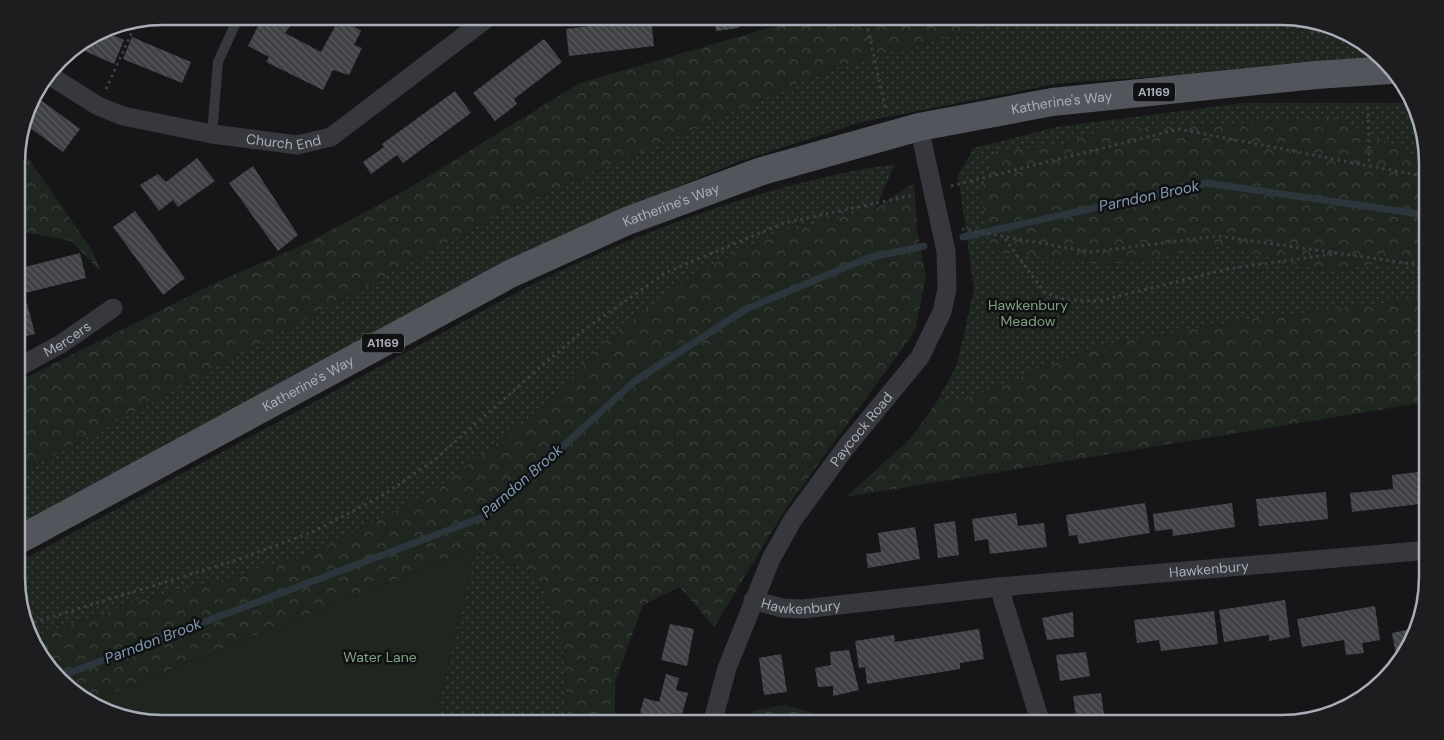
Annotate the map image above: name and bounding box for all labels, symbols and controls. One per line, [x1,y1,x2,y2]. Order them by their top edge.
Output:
road number: A1169 [1133,82,1175,101]
street label: Katherine's Way [1010,87,1113,118]
street label: Church End [245,129,323,154]
water label: Parndon Brook [1097,176,1201,216]
street label: Katherine's Way [620,179,722,231]
park label: Hawkenbury Meadow [988,296,1068,330]
street label: Mercers [40,317,94,361]
road number: A1169 [362,333,404,352]
street label: Katherine's Way [259,351,357,416]
street label: Paycock Road [826,388,896,470]
water label: Parndon Brook [477,440,567,522]
street label: Hawkenbury [1168,557,1250,581]
street label: Hawkenbury [759,594,842,618]
water label: Parndon Brook [102,613,205,669]
park label: Water Lane [343,648,417,666]

